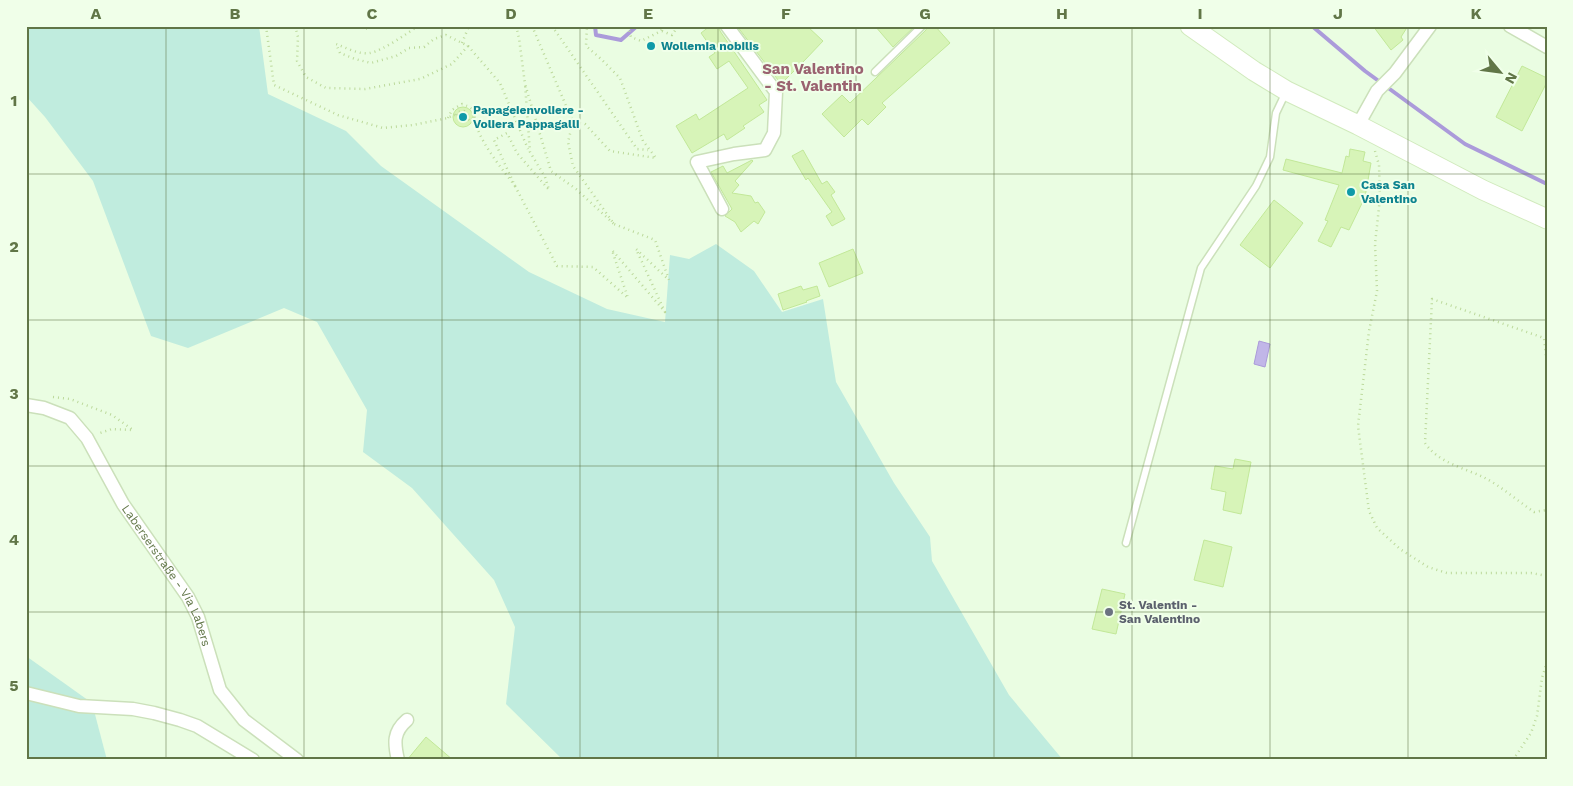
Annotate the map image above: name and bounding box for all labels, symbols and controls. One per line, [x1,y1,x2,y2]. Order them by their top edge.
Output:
text: A [91,4,102,23]
text: B [230,4,241,23]
text: C [367,4,378,23]
text: D [505,4,517,23]
text: E [643,4,653,23]
text: F [781,4,791,23]
text: G [919,4,931,23]
text: H [1056,4,1068,23]
text: I [1197,4,1203,23]
text: J [1333,4,1343,23]
text: K [1470,4,1482,23]
place label: Wollemia nobilis [661,39,759,53]
marker: Wollemia nobilis [645,40,657,52]
north arrow [1476,48,1526,98]
district label: San Valentino - St. Valentin [762,60,864,95]
text: N [1502,70,1521,87]
text: 1 [11,91,17,110]
place label: Papageienvoliere - Voliera Pappagalli [473,103,584,131]
marker: Papageienvoliere - Voliera Pappagalli [457,111,469,123]
place label: Casa San Valentino [1361,178,1417,206]
marker: Casa San Valentino [1345,186,1357,198]
text: 2 [9,237,19,256]
text: 3 [9,384,19,403]
street label: Laberserstraße - Via Labers [119,502,213,648]
text: 4 [9,530,19,549]
place label: St. Valentin - San Valentino [1119,598,1200,626]
marker: St. Valentin - San Valentino [1103,606,1115,618]
text: 5 [9,676,19,695]

